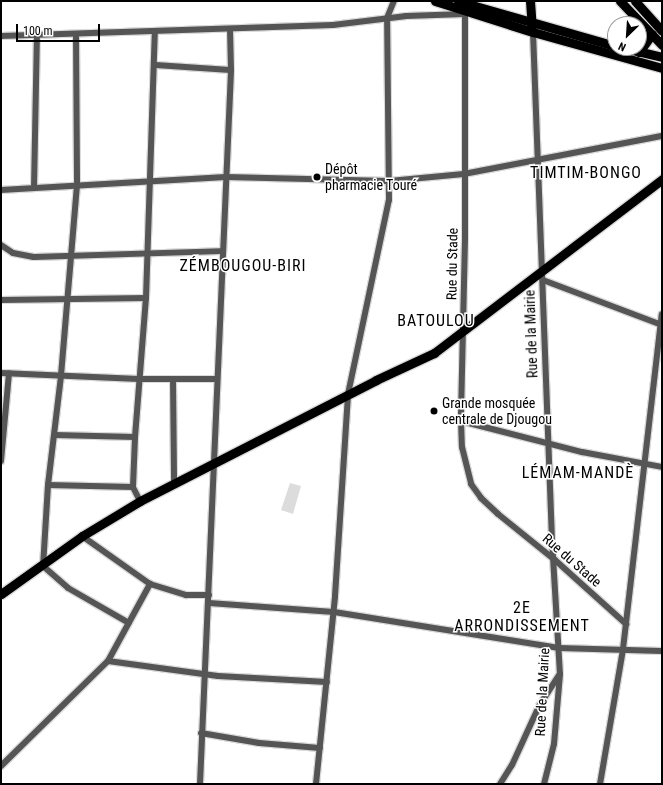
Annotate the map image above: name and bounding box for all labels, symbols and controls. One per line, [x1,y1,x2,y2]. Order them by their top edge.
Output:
scale bar [18,16,102,42]
north arrow [607,16,647,56]
text: 100 m [23,24,53,38]
text: N [616,39,628,54]
place label: Dépôt pharmacie Touré [325,161,417,194]
district label: TIMTIM-BONGO [530,163,642,183]
marker: Dépôt pharmacie Touré [312,172,322,182]
street label: Rue du Stade [443,228,461,300]
district label: ZÉMBOUGOU-BIRI [180,256,306,276]
street label: Rue de la Mairie [521,290,541,378]
district label: BATOULOU [397,311,475,331]
place label: Grande mosquée centrale de Djougou [442,395,552,428]
marker: Grande mosquée centrale de Djougou [429,406,439,416]
district label: LÉMAM-MANDÈ [522,463,634,483]
street label: Rue du Stade [539,530,605,590]
district label: 2E ARRONDISSEMENT [454,598,590,636]
street label: Rue de la Mairie [531,647,553,737]

